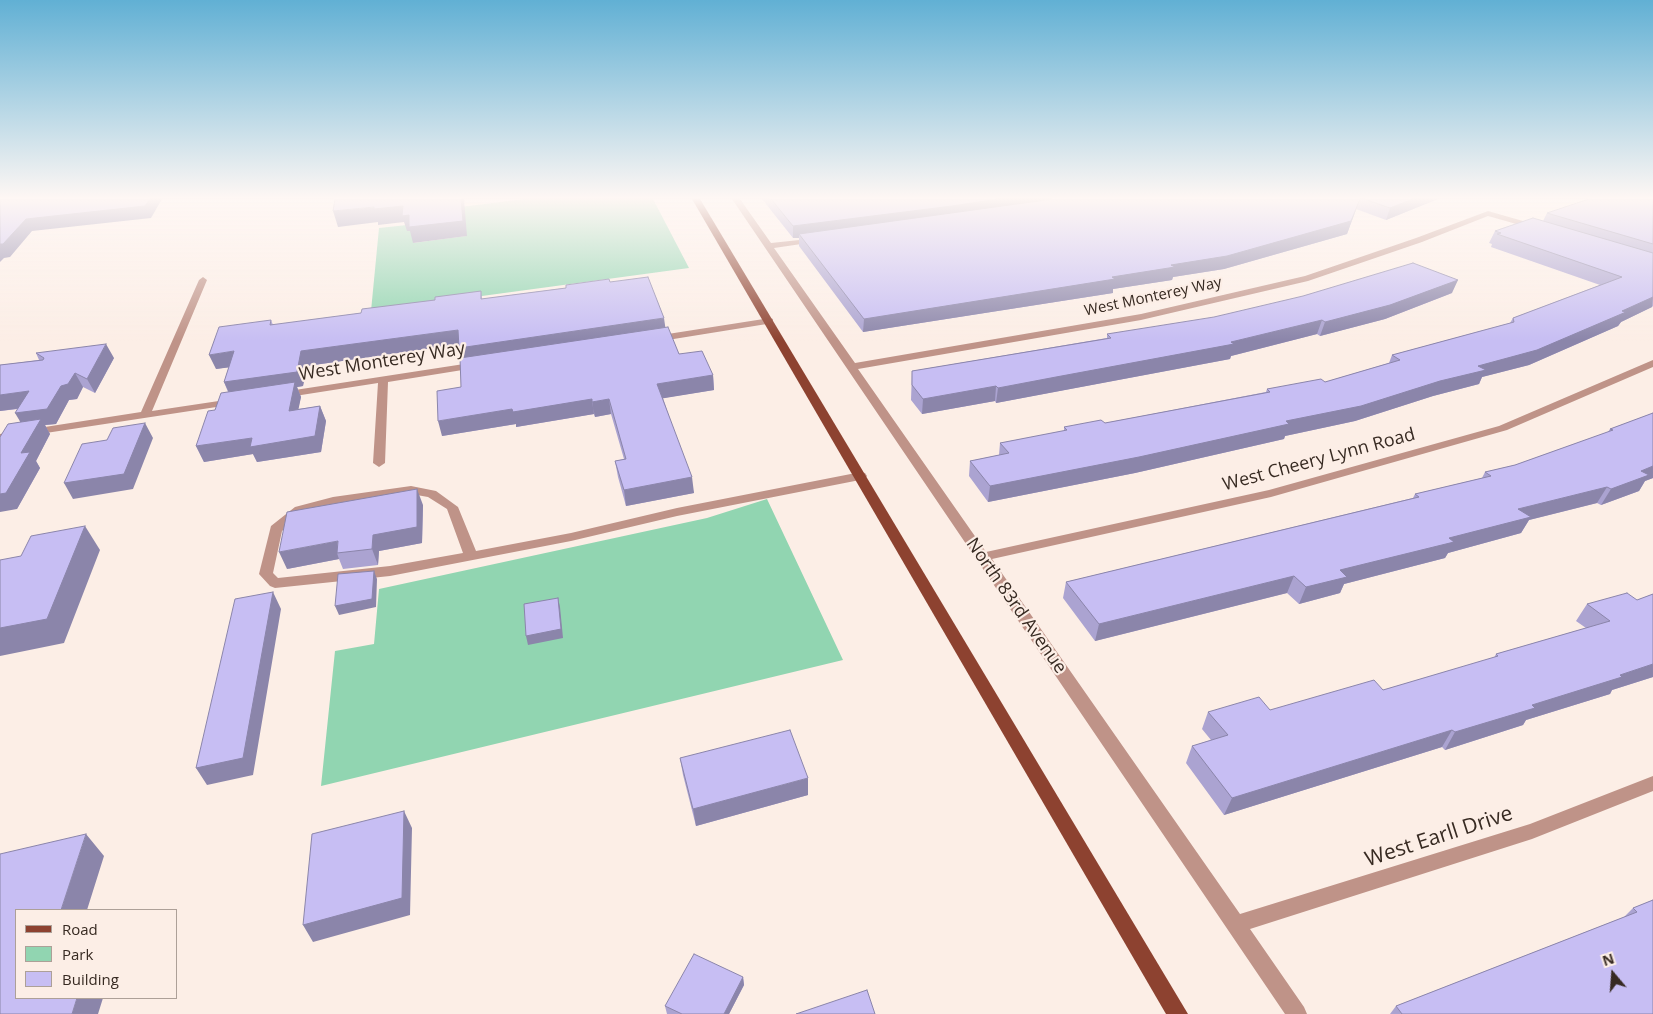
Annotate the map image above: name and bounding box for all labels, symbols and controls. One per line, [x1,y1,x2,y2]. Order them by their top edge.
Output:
street label: West Monterey Way [1083,274,1223,320]
street label: West Monterey Way [297,338,467,386]
street label: West Cheery Lynn Road [1221,424,1417,496]
street label: North 83rd Avenue [961,534,1071,678]
street label: West Earll Drive [1362,801,1516,873]
legend [15,909,178,999]
text: Road [62,919,98,939]
text: Park [62,944,93,964]
text: N [1600,948,1617,970]
north arrow [1588,949,1638,999]
text: Building [62,969,119,989]

